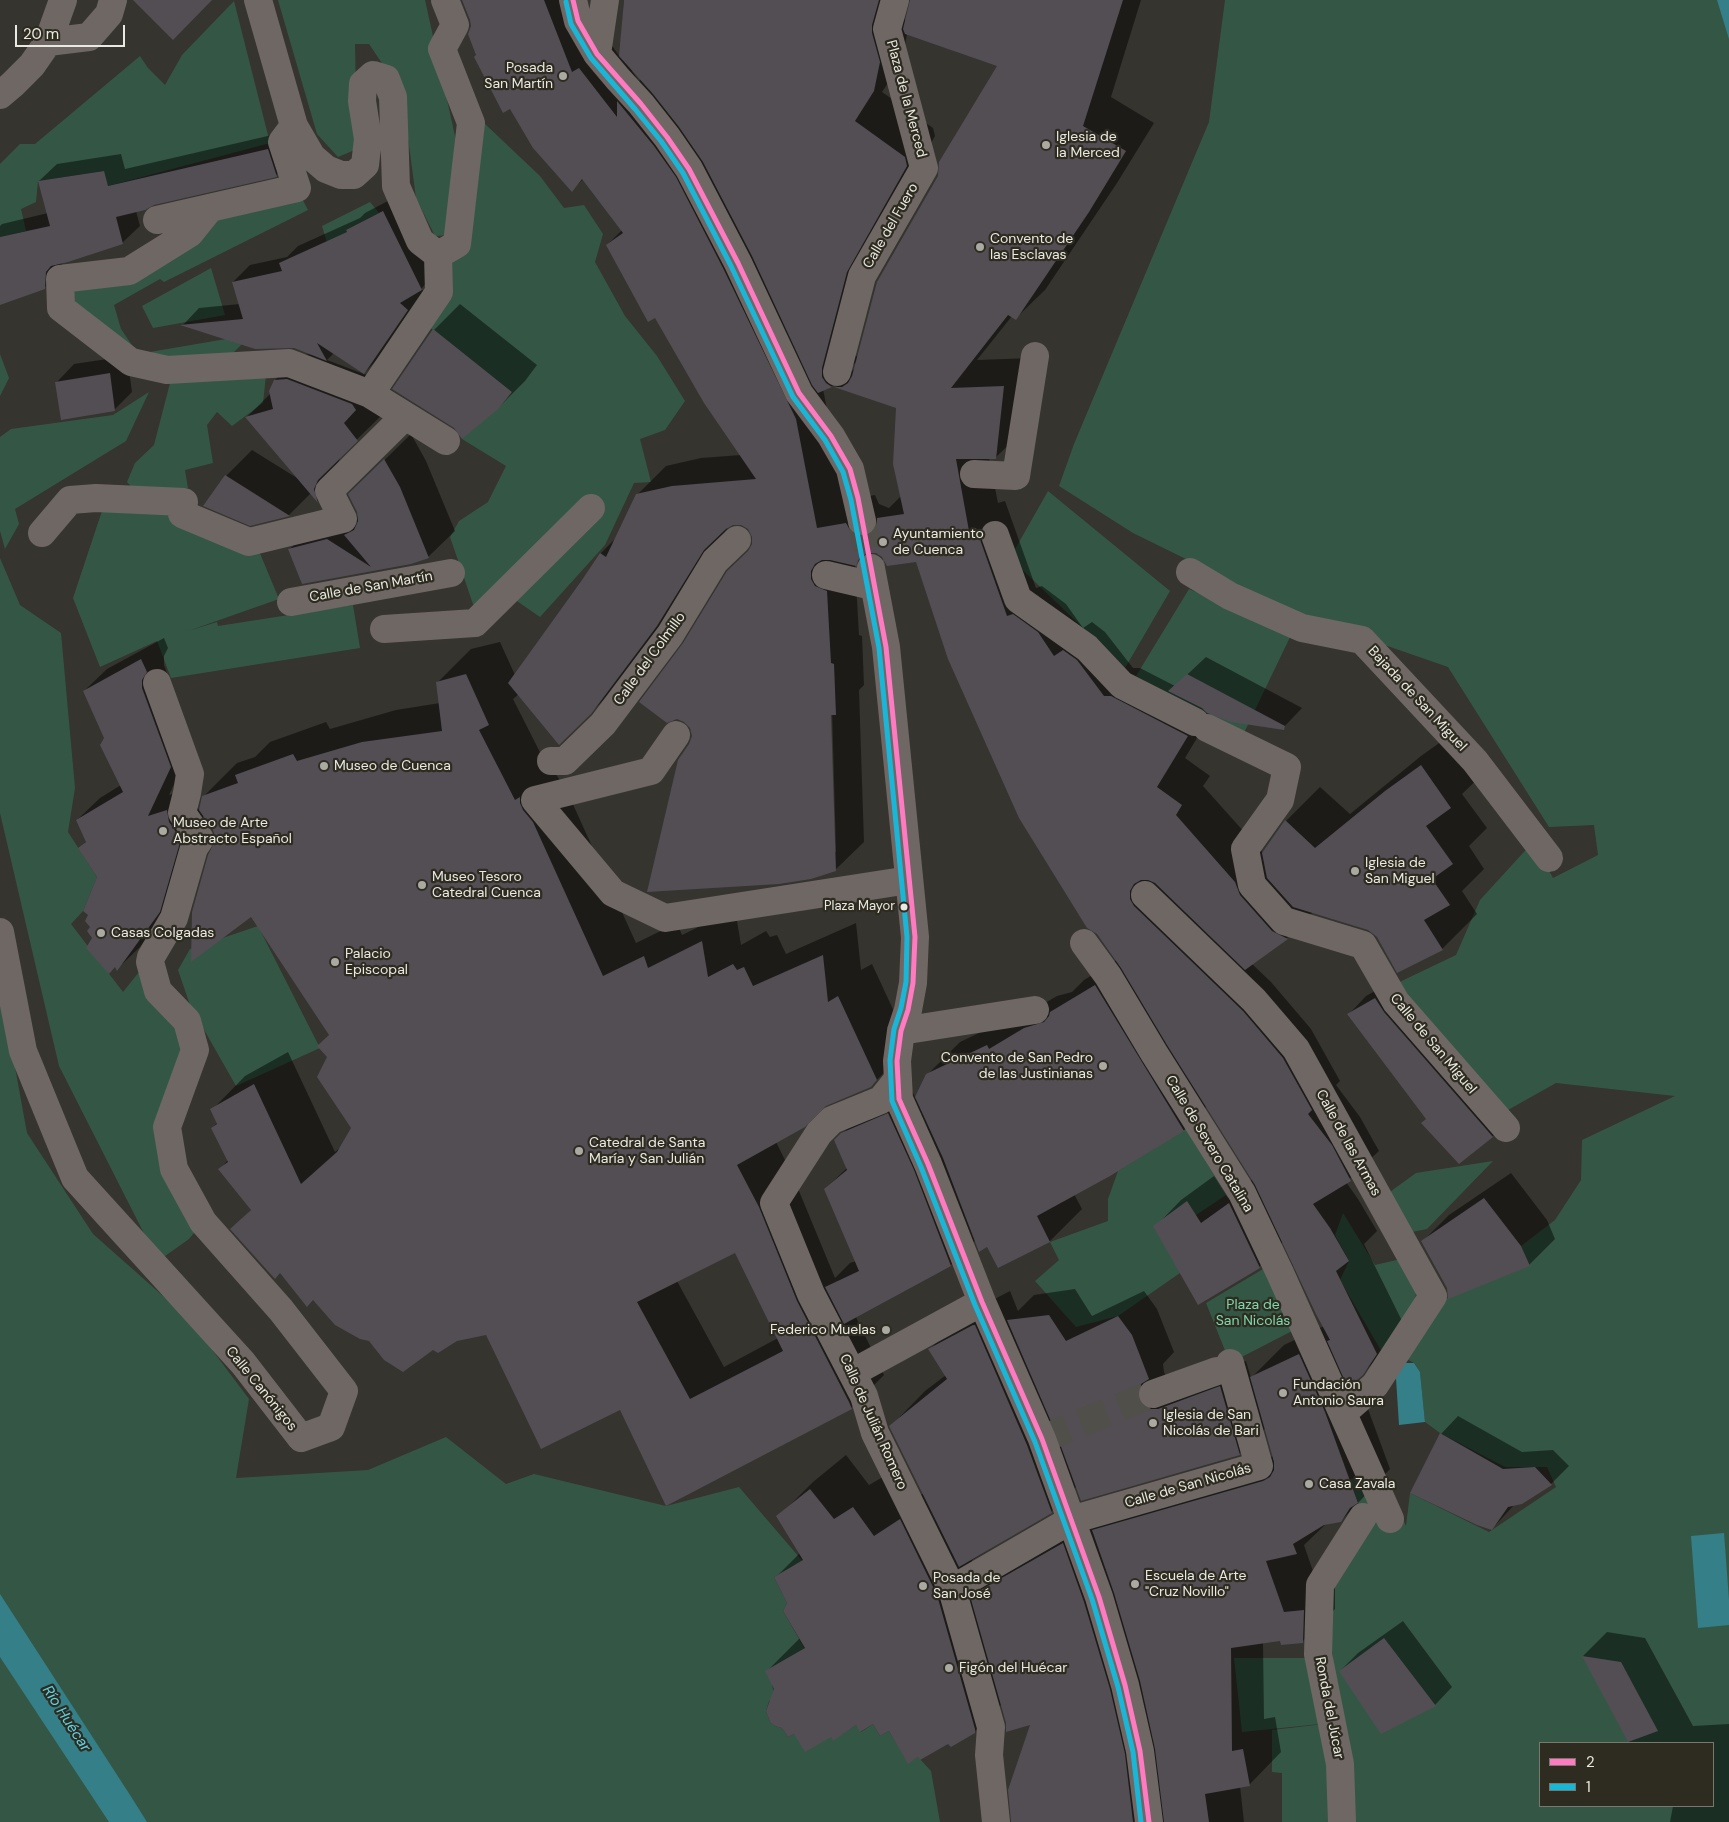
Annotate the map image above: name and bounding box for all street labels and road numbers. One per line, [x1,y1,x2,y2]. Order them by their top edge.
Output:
street label: Plaza de la Merced [882,38,930,160]
street label: Calle del Fuero [860,180,922,272]
street label: Calle de San Martín [308,568,434,606]
street label: Calle del Colmillo [611,609,689,709]
street label: Bajada de San Miguel [1364,643,1470,755]
street label: Calle de San Miguel [1386,991,1480,1097]
street label: Calle de Severo Catalina [1162,1073,1256,1215]
street label: Calle de las Armas [1312,1087,1384,1199]
street label: Calle Canónigos [222,1343,300,1435]
street label: Calle de Julián Romero [835,1352,911,1492]
street label: Calle de San Nicolás [1123,1460,1253,1512]
street label: Ronda del Júcar [1311,1655,1347,1761]

